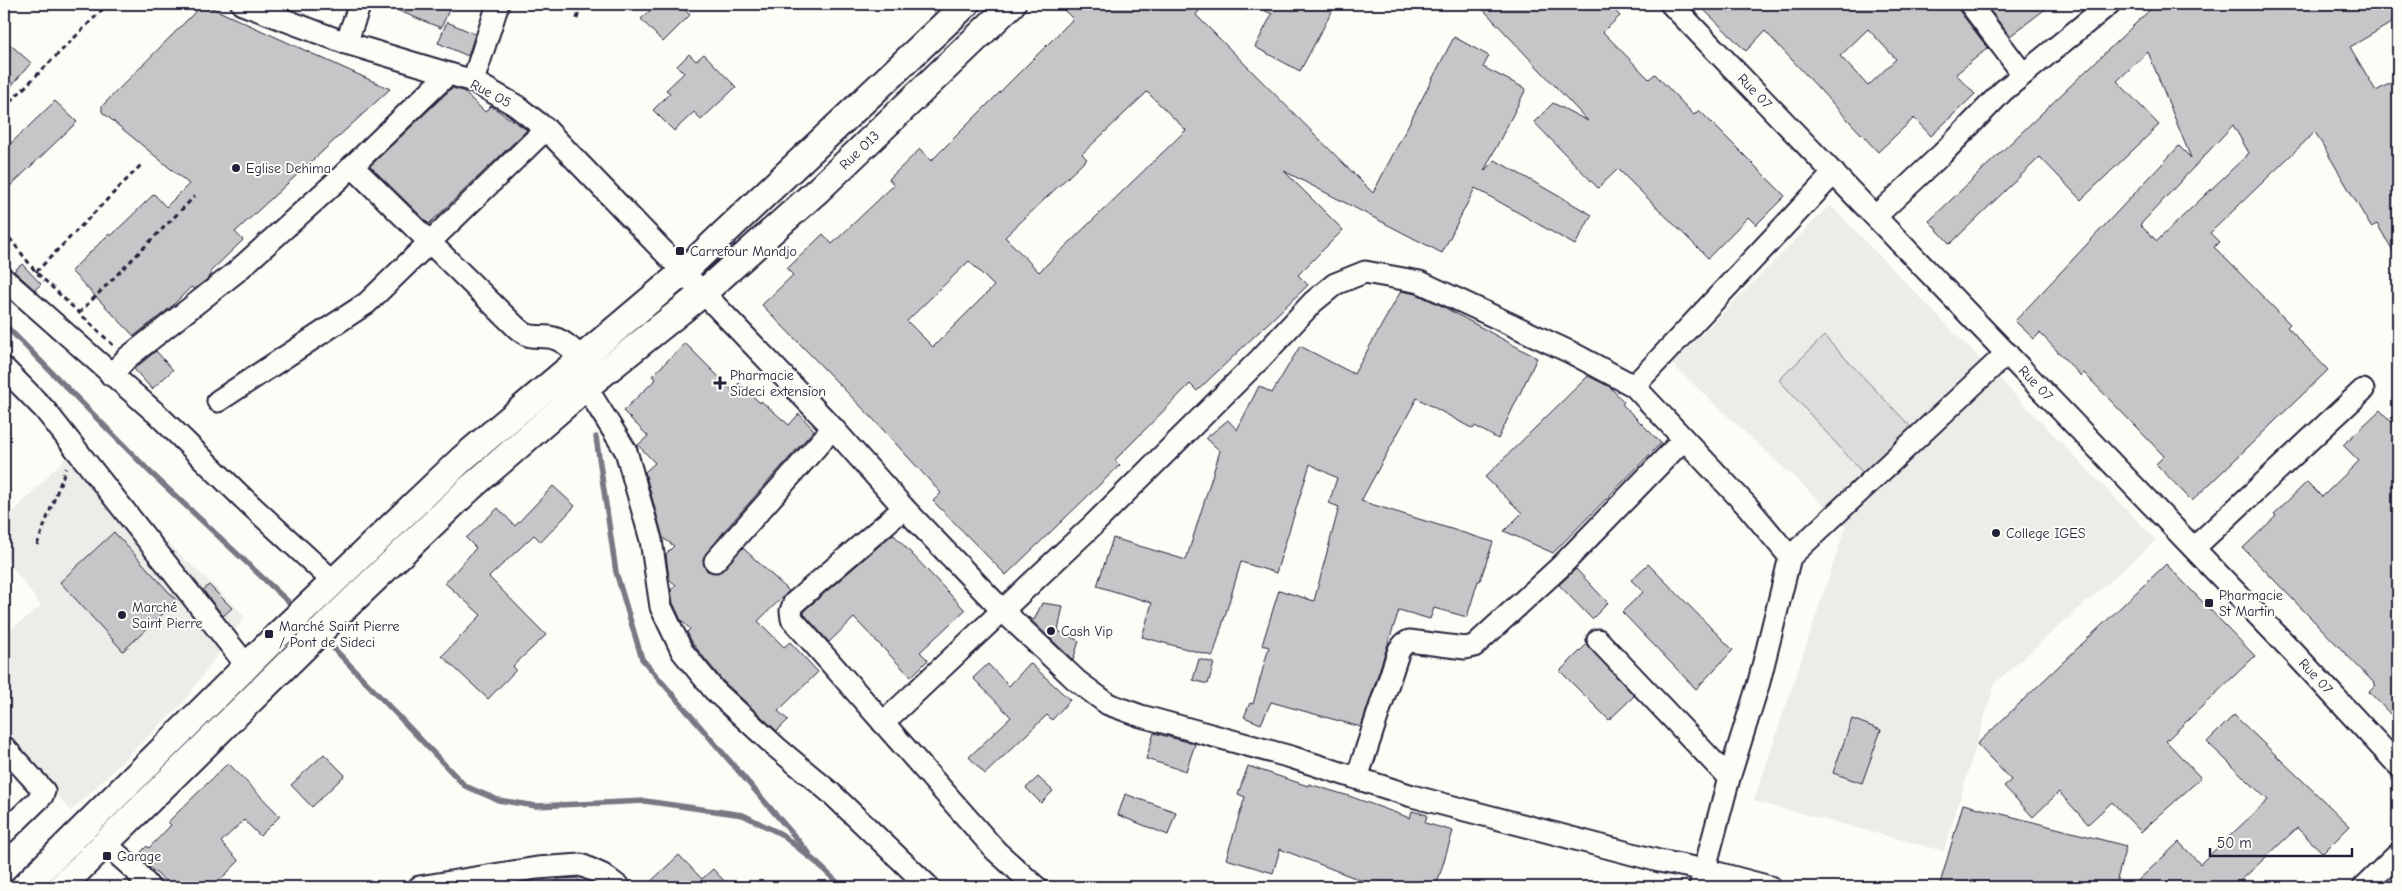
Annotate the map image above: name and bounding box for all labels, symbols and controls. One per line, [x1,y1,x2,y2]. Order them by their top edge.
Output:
street label: Rue 07 [1734,70,1776,113]
street label: Rue O5 [467,76,514,111]
street label: Rue O13 [836,127,883,173]
place label: Eglise Dehima [246,160,331,177]
marker: Eglise Dehima [230,162,242,174]
place label: Carrefour Mandjo [690,243,797,260]
marker: Carrefour Mandjo [674,245,686,257]
street label: Rue 07 [2015,362,2057,405]
place label: Pharmacie Sideci extension [730,367,826,400]
marker: Pharmacie Sideci extension [714,377,726,389]
place label: College IGES [2006,525,2086,542]
marker: College IGES [1990,527,2002,539]
place label: Pharmacie St Martin [2219,587,2283,620]
marker: Pharmacie St Martin [2203,597,2215,609]
place label: Marché Saint Pierre [132,599,202,632]
marker: Marché Saint Pierre [116,609,128,621]
place label: Marché Saint Pierre / Pont de Sideci [279,618,399,651]
place label: Cash Vip [1061,623,1113,640]
marker: Cash Vip [1045,625,1057,637]
marker: Marché Saint Pierre / Pont de Sideci [263,628,275,640]
street label: Rue 07 [2295,655,2337,698]
scale bar [2210,826,2352,858]
text: 50 m [2217,834,2252,852]
place label: Garage [117,848,161,865]
marker: Garage [101,850,113,862]

